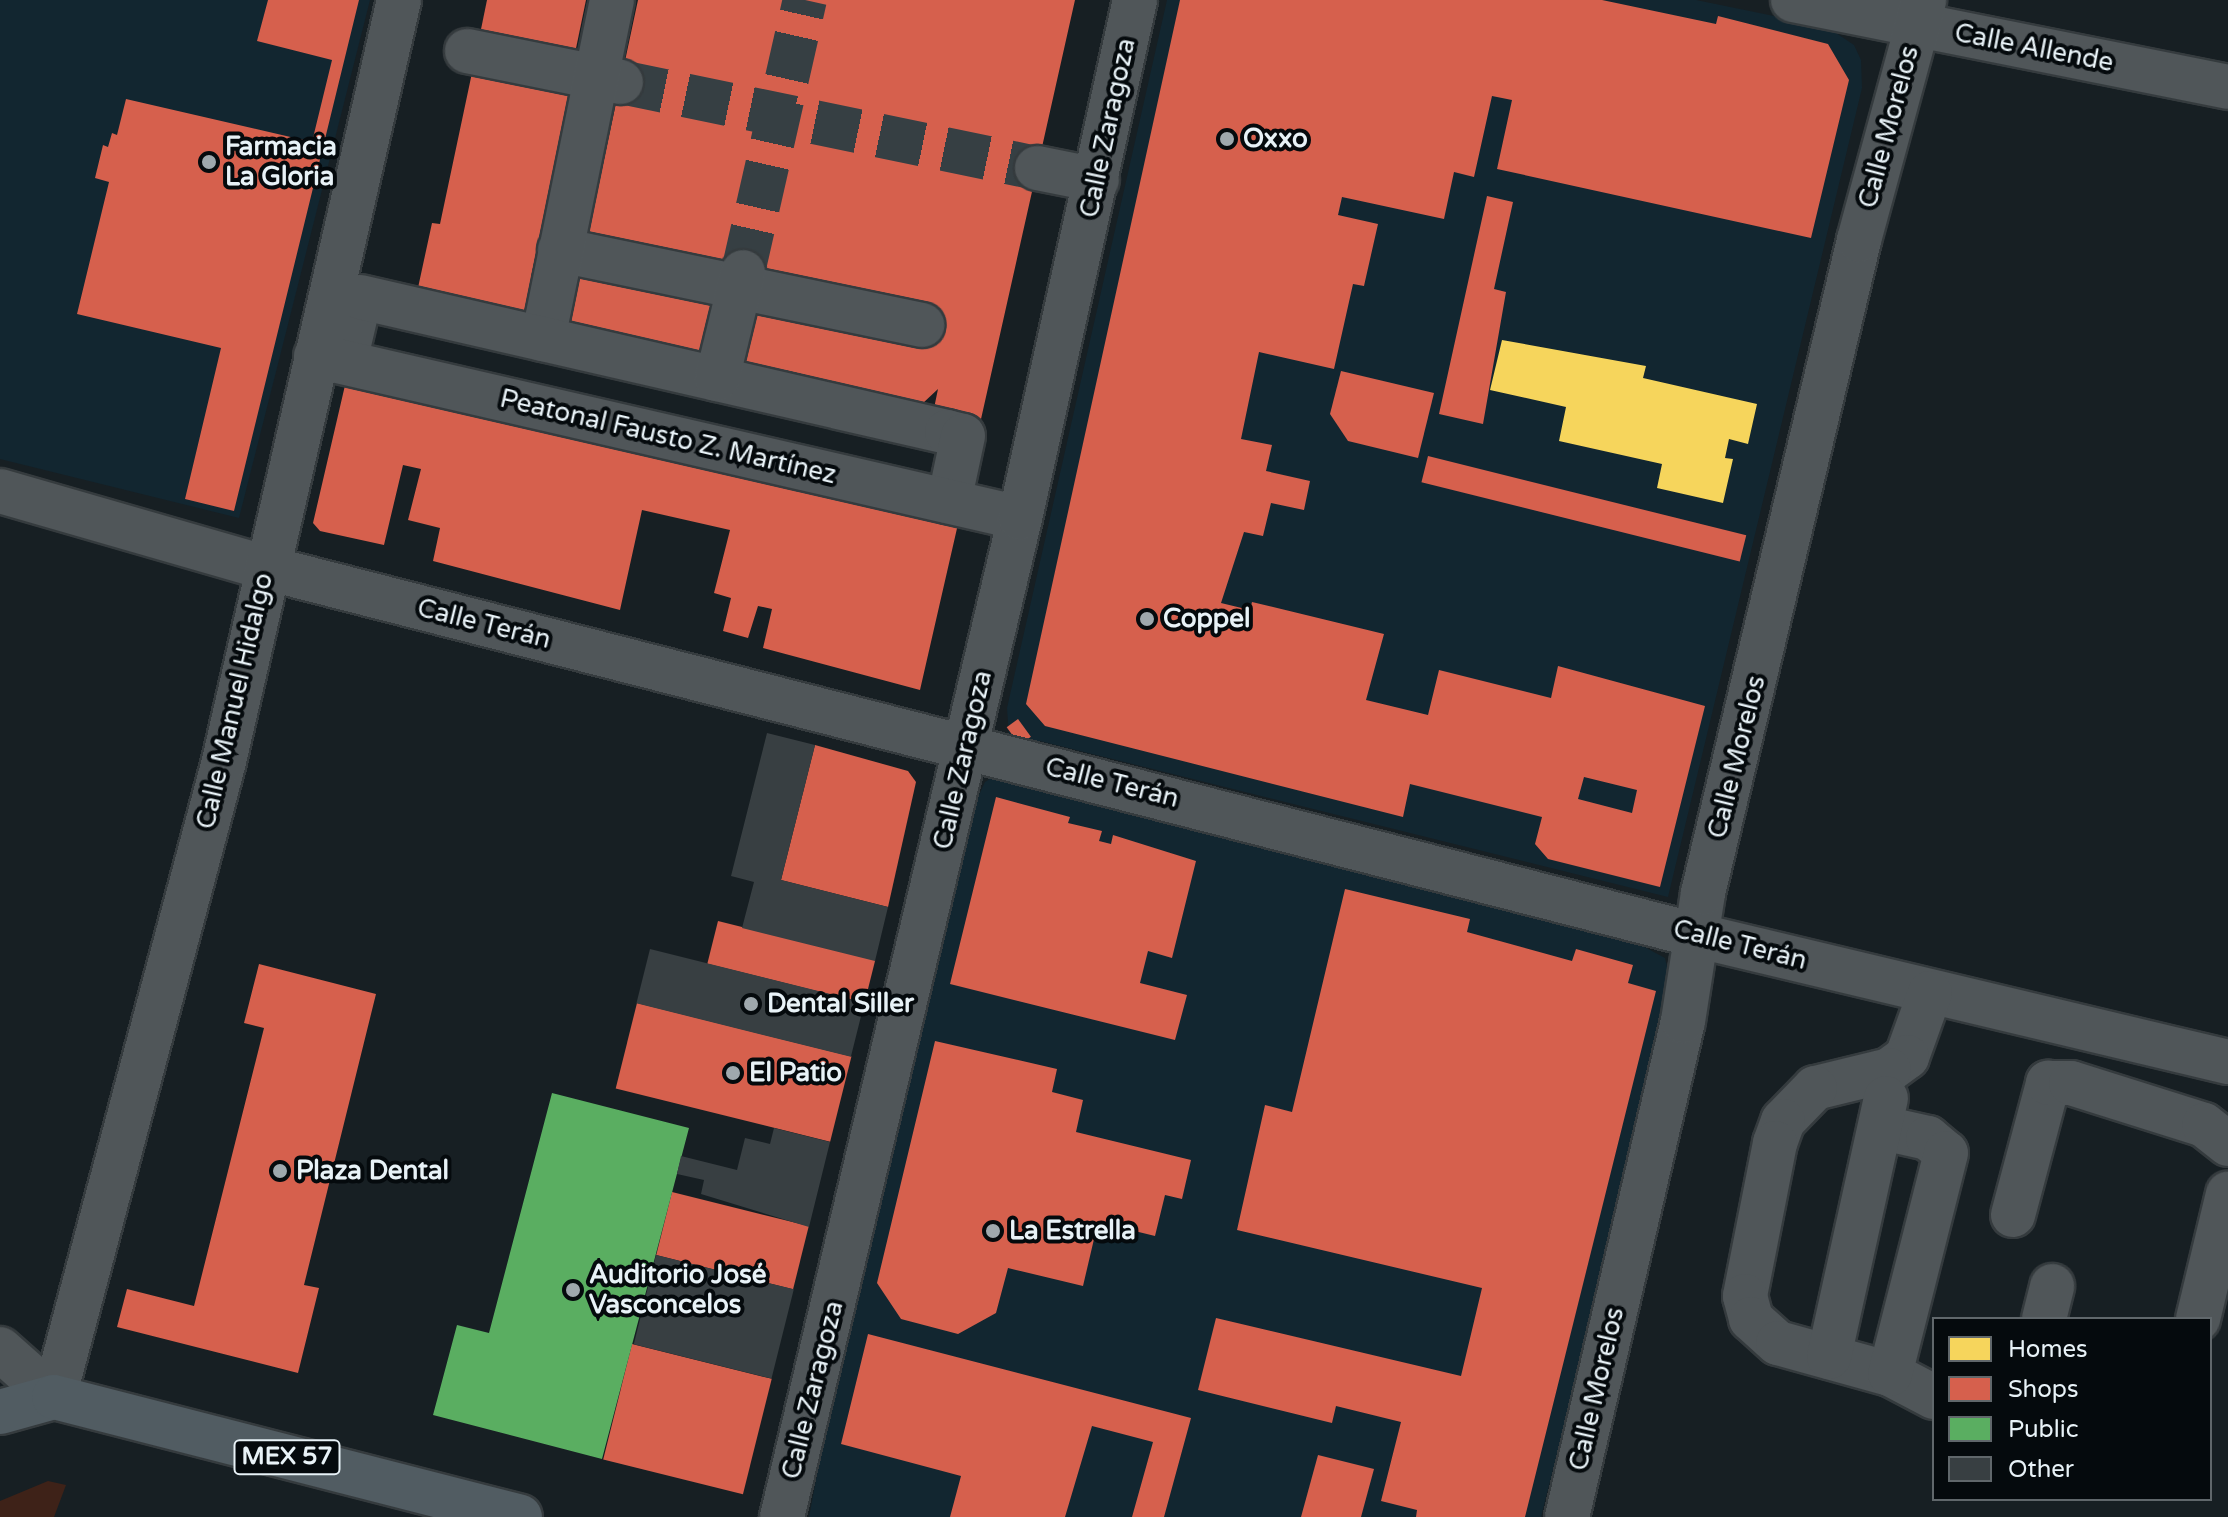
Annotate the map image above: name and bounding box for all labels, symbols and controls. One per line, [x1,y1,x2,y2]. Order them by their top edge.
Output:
street label: Calle Allende [1952,17,2116,79]
street label: Calle Zaragoza [1074,35,1142,221]
street label: Calle Morelos [1852,42,1926,212]
place label: Oxxo [1243,123,1308,155]
marker: Oxxo [1218,130,1236,148]
place label: Farmacia La Gloria [225,131,337,192]
marker: Farmacia La Gloria [200,153,218,171]
street label: Peatonal Fausto Z. Martínez [497,383,839,491]
street label: Calle Manuel Hidalgo [190,570,280,832]
street label: Calle Terán [414,592,554,656]
place label: Coppel [1163,603,1250,635]
marker: Coppel [1138,610,1156,628]
street label: Calle Zaragoza [927,668,999,852]
street label: Calle Morelos [1702,672,1772,842]
street label: Calle Terán [1042,751,1182,815]
street label: Calle Terán [1670,913,1810,977]
place label: Dental Siller [767,988,914,1020]
marker: Dental Siller [742,995,760,1013]
place label: El Patio [749,1057,842,1089]
marker: El Patio [724,1064,742,1082]
place label: Plaza Dental [296,1155,449,1187]
marker: Plaza Dental [271,1162,289,1180]
place label: La Estrella [1009,1215,1136,1247]
marker: La Estrella [984,1222,1002,1240]
place label: Auditorio José Vasconcelos [589,1259,766,1320]
marker: Auditorio José Vasconcelos [564,1281,582,1299]
street label: Calle Zaragoza [776,1298,850,1482]
street label: Calle Morelos [1563,1304,1631,1474]
legend [1932,1317,2212,1501]
text: Homes [2008,1335,2088,1364]
text: Shops [2008,1375,2078,1404]
text: Public [2008,1415,2078,1444]
road number: MEX 57 [233,1437,341,1477]
text: Other [2008,1455,2074,1484]

